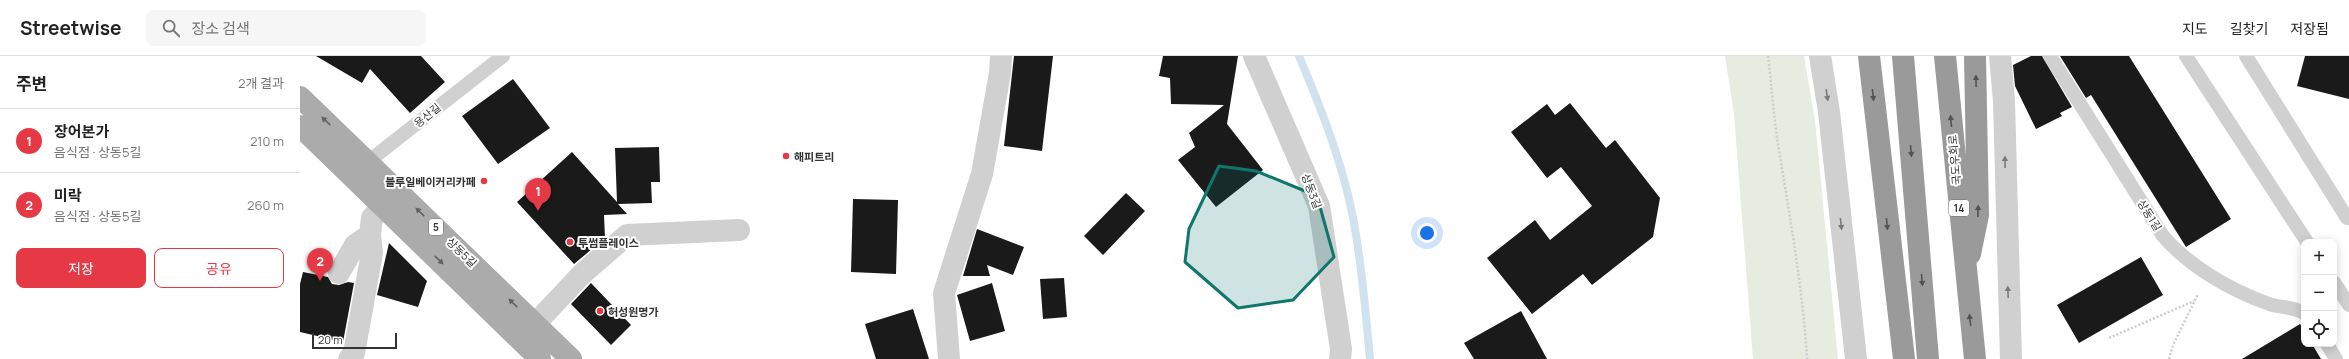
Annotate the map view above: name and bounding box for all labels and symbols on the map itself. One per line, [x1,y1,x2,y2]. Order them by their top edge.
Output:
one-way arrow [1973,74,1979,87]
one-way arrow [1824,88,1830,101]
one-way arrow [1870,89,1876,101]
street label: 용산길 [410,100,444,130]
one-way arrow [1947,115,1954,127]
one-way arrow [321,116,331,126]
street label: 국도우회로 [1944,134,1964,186]
one-way arrow [1907,145,1914,157]
place label: 해피트리 [794,149,834,164]
marker: 해피트리 [781,151,791,161]
one-way arrow [2002,155,2008,168]
street label: 상동3길 [1298,171,1326,211]
place label: 블루일베이커리카페 [385,174,476,189]
marker: 블루일베이커리카페 [479,176,489,186]
pin: 1 [525,178,551,211]
street label: 상동1길 [2134,196,2166,234]
road number: 14 [1949,200,1969,216]
one-way arrow [1975,204,1981,217]
one-way arrow [415,207,425,216]
one-way arrow [1838,218,1844,230]
one-way arrow [1884,218,1890,230]
road number: 5 [429,219,443,235]
your location [1417,223,1437,243]
street label: 상동5길 [444,234,480,270]
place label: 투썸플레이스 [578,235,639,250]
marker: 투썸플레이스 [565,237,575,247]
pin: 2 [307,248,333,281]
one-way arrow [434,255,444,265]
one-way arrow [1918,274,1925,286]
one-way arrow [2005,285,2011,298]
one-way arrow [508,298,518,307]
place label: 허성원명가 [608,304,659,319]
marker: 허성원명가 [595,306,605,316]
one-way arrow [1967,314,1974,326]
scale bar [312,331,397,350]

